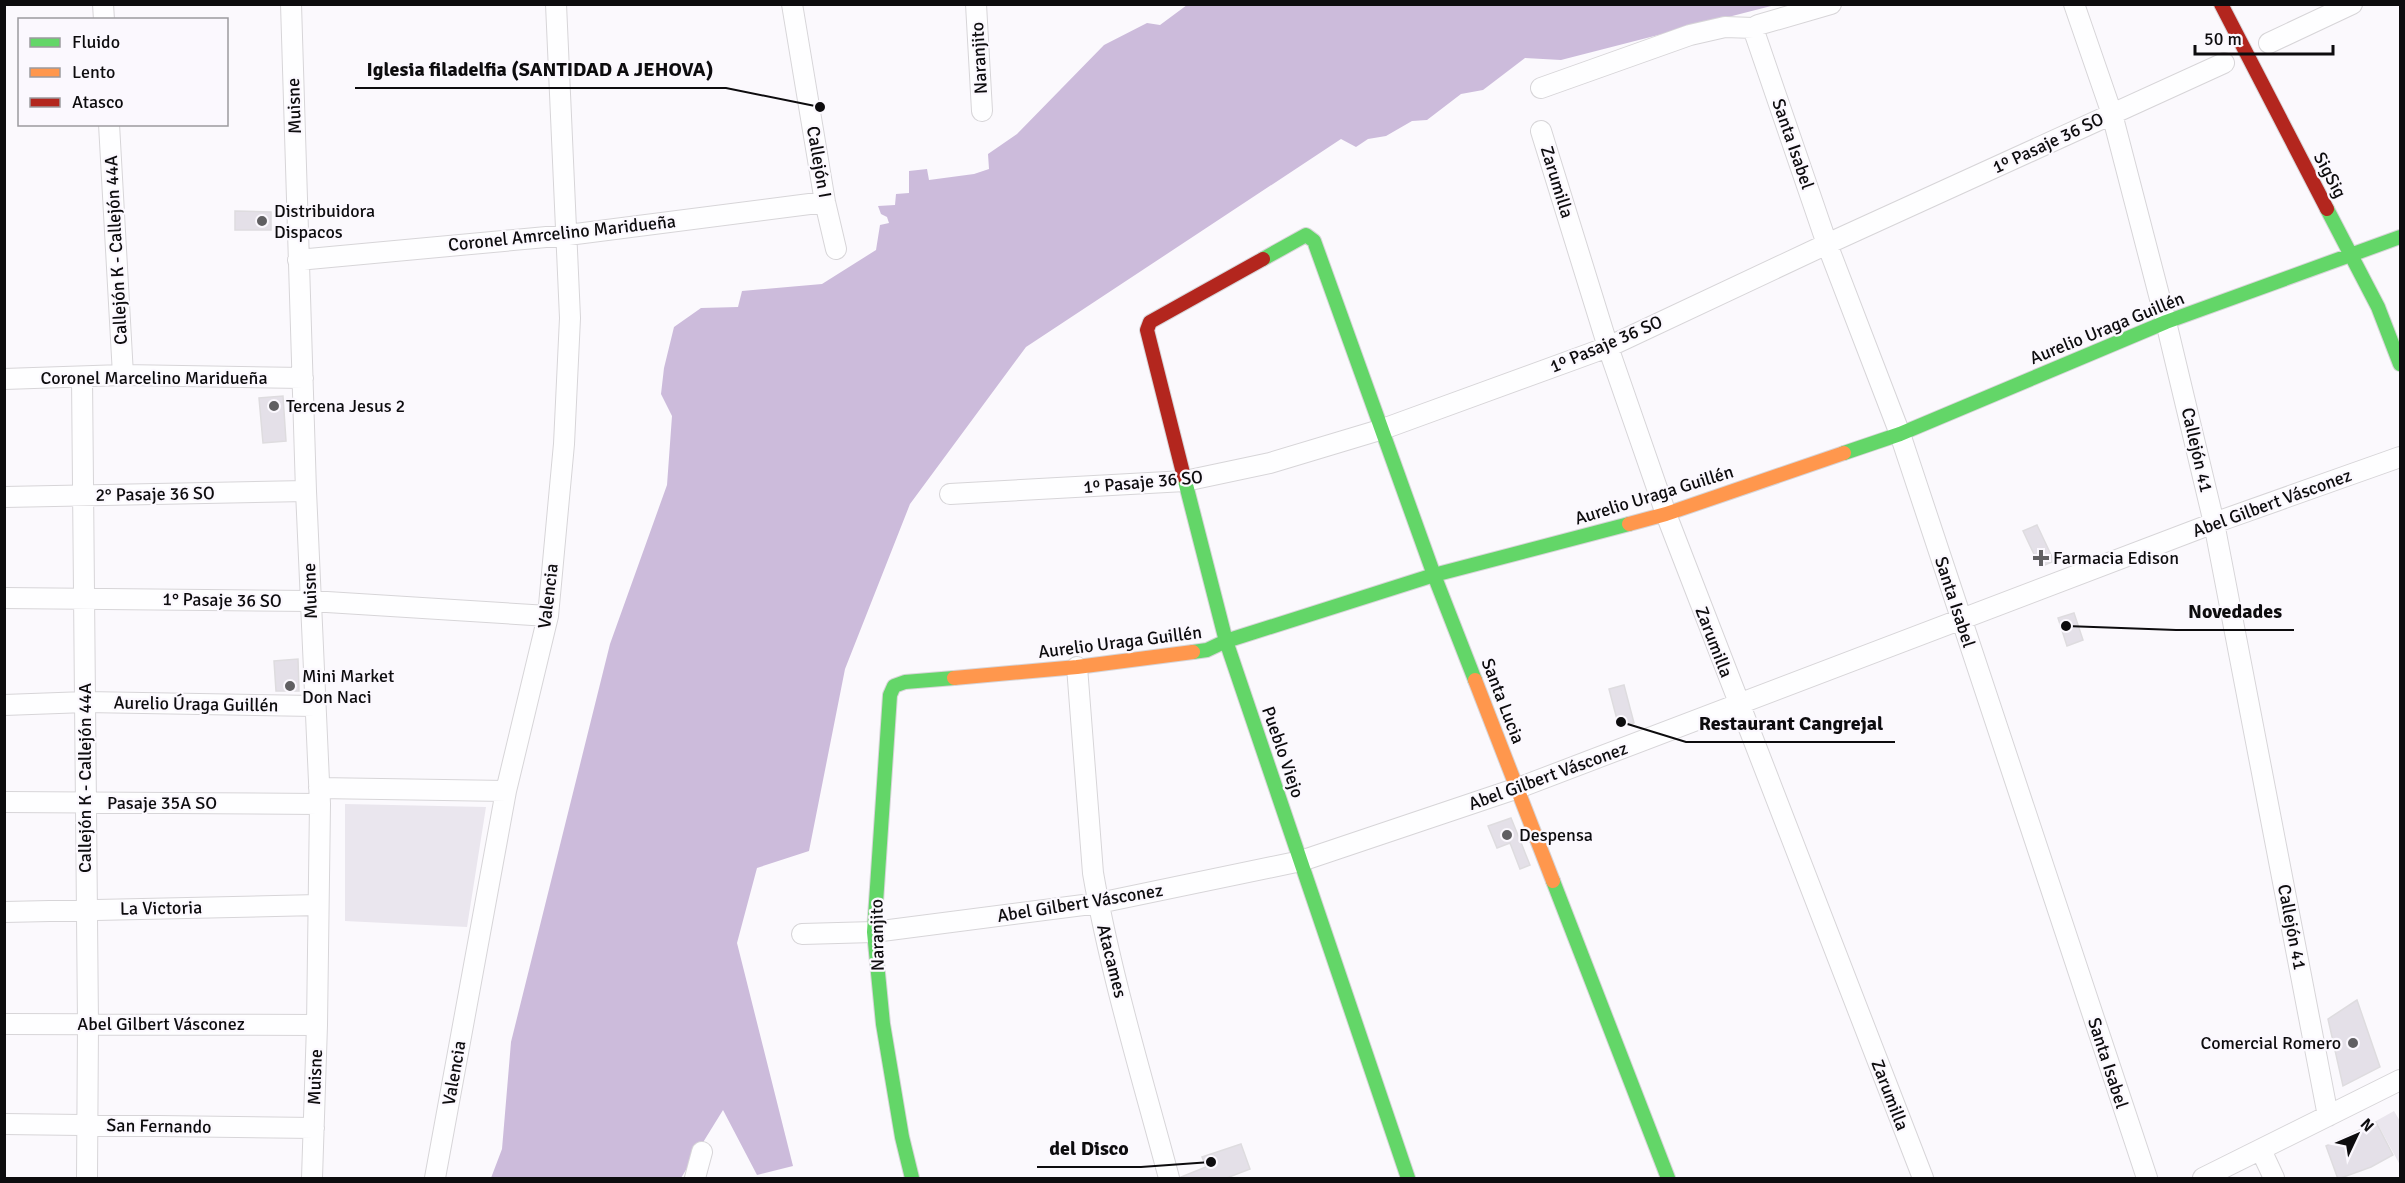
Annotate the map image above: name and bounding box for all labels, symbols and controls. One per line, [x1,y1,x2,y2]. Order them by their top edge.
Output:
legend [18,18,228,126]
scale bar [2195,18,2333,56]
street label: Naranjito [966,21,992,95]
text: 50 m [2204,28,2242,50]
text: Fluido [72,31,120,53]
callout: Iglesia filadelfia (SANTIDAD A JEHOVA) [355,50,726,88]
text: Iglesia filadelfia (SANTIDAD A JEHOVA) [366,57,714,82]
text: Lento [72,61,115,83]
street label: Muisne [282,78,306,134]
text: Atasco [72,91,124,113]
street label: Santa Isabel [1767,96,1819,192]
street label: 1º Pasaje 36 SO [1989,108,2107,178]
street label: Callejón I [802,124,836,200]
street label: Zarumilla [1536,143,1578,221]
street label: SigSig [2309,148,2351,202]
street label: Callejón K - Callejón 44A [100,155,132,345]
place label: Distribuidora Dispacos [274,200,375,243]
street label: Coronel Amrcelino Maridueña [447,210,677,256]
marker: Distribuidora Dispacos [255,214,269,228]
street label: Aurelio Uraga Guillén [2026,287,2188,369]
street label: 1º Pasaje 36 SO [1546,310,1666,378]
street label: Coronel Marcelino Maridueña [40,367,268,389]
place label: Tercena Jesus 2 [286,395,405,417]
marker: Tercena Jesus 2 [267,399,281,413]
street label: Callejón 41 [2177,405,2217,495]
street label: Aurelio Uraga Guillén [1572,460,1736,530]
street label: Abel Gilbert Vásconez [2190,464,2354,542]
street label: 1º Pasaje 36 SO [1082,466,1204,498]
street label: 2° Pasaje 36 SO [95,482,215,506]
place label: Farmacia Edison [2053,547,2179,569]
marker: Farmacia Edison [2034,551,2048,565]
street label: Santa Isabel [1930,554,1980,650]
street label: Valencia [533,562,563,630]
street label: Muisne [298,563,322,619]
street label: 1° Pasaje 36 SO [162,588,282,612]
callout: Novedades [2176,592,2294,630]
text: Novedades [2188,599,2282,624]
street label: Zarumilla [1690,603,1738,681]
street label: Aurelio Uraga Guillén [1037,621,1203,663]
street label: Santa Lucia [1477,655,1529,747]
place label: Mini Market Don Naci [302,665,394,708]
marker: Mini Market Don Naci [283,679,297,693]
street label: Callejón K - Callejón 44A [74,683,96,873]
street label: Aurelio Úraga Guillén [113,692,279,716]
street label: Pueblo Viejo [1257,703,1309,801]
callout: Restaurant Cangrejal [1686,704,1895,742]
text: Restaurant Cangrejal [1699,711,1883,736]
street label: Abel Gilbert Vásconez [1466,737,1630,815]
street label: Pasaje 35A SO [107,792,217,814]
place label: Despensa [1519,824,1593,846]
marker: Despensa [1500,828,1514,842]
street label: Abel Gilbert Vásconez [996,879,1164,927]
street label: Callejón 41 [2273,882,2311,972]
street label: La Victoria [120,896,202,920]
street label: Naranjito [865,899,889,971]
street label: Atacames [1092,922,1132,1000]
street label: Abel Gilbert Vásconez [77,1013,245,1035]
street label: Santa Isabel [2083,1015,2133,1111]
place label: Comercial Romero [2200,1032,2341,1054]
marker: Comercial Romero [2346,1036,2360,1050]
street label: Valencia [437,1039,471,1107]
street label: Muisne [303,1049,327,1105]
street label: Zarumilla [1866,1056,1914,1134]
north arrow [2327,1105,2387,1165]
street label: San Fernando [106,1114,212,1138]
text: N [2356,1114,2378,1136]
callout: del Disco [1037,1129,1141,1167]
text: del Disco [1049,1136,1129,1161]

